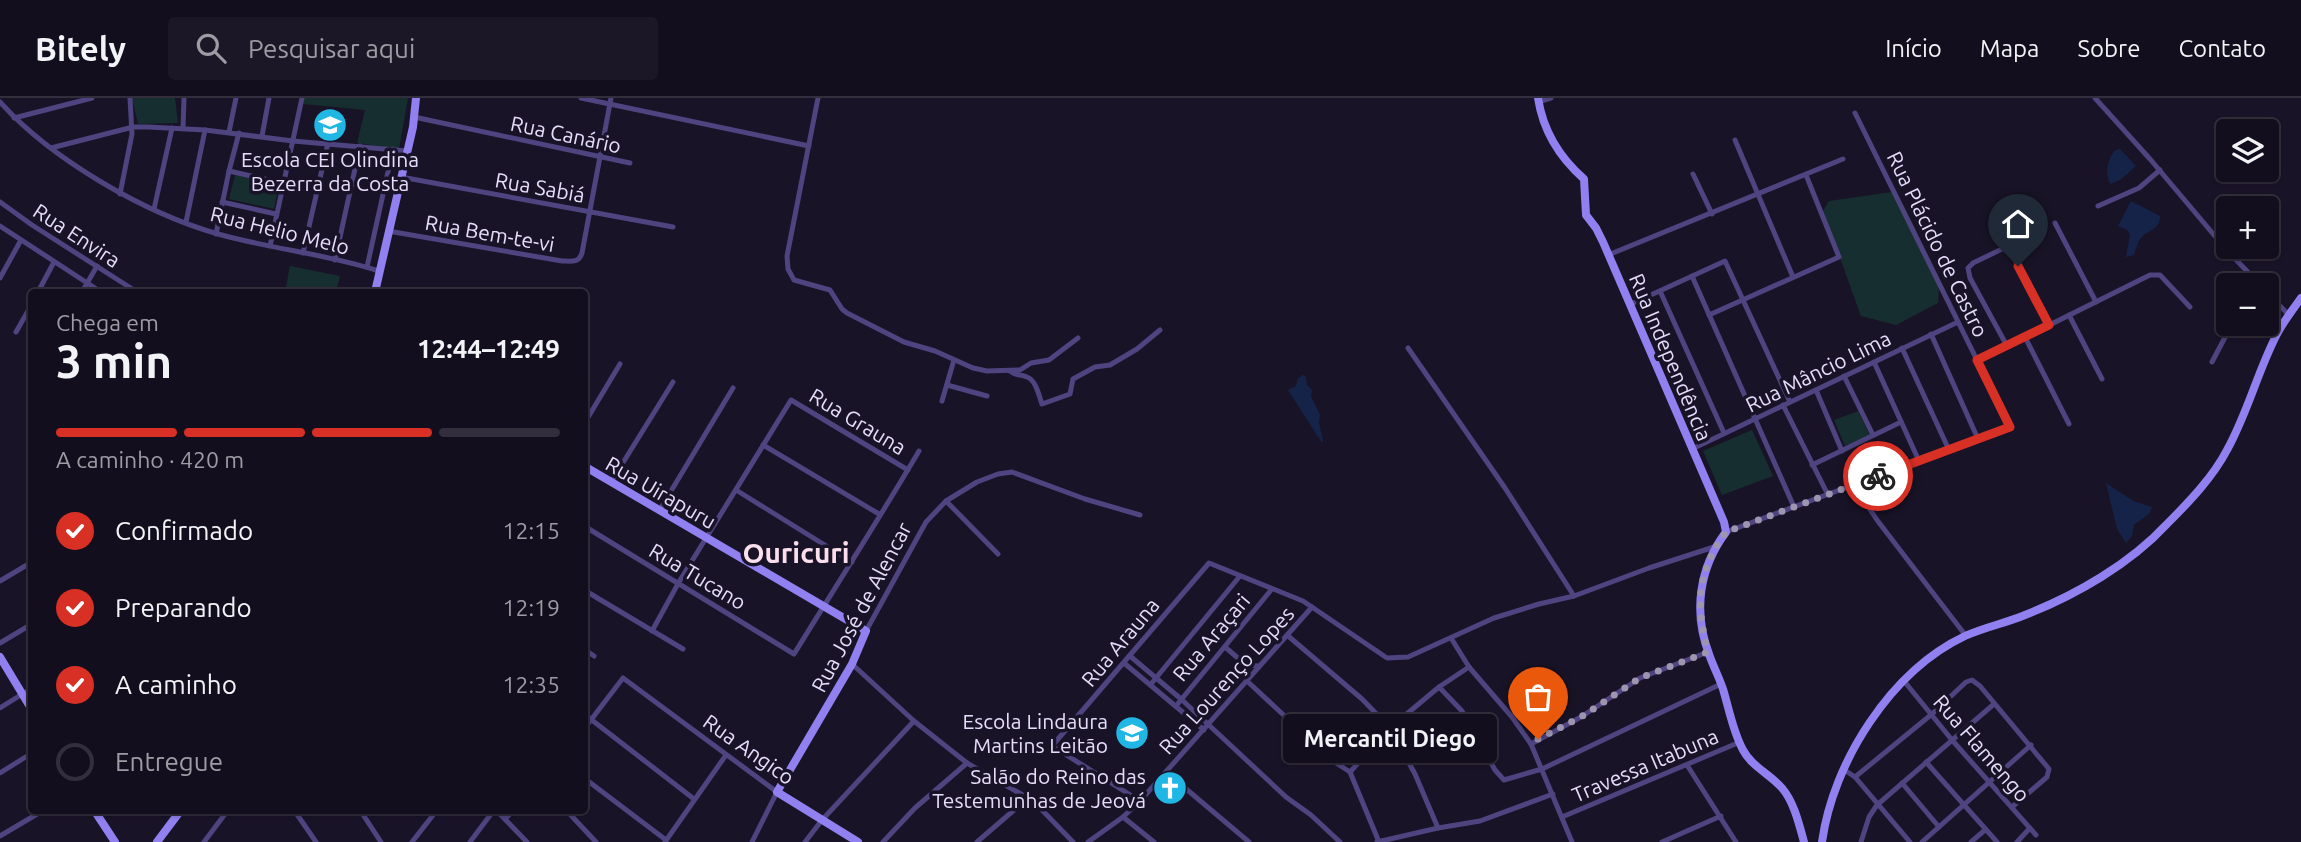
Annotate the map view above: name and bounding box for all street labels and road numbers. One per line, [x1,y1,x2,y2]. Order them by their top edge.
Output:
street label: Rua Canário [508,111,624,157]
street label: Rua Plácido de Castro [1883,147,1993,341]
street label: Rua Sabiá [493,167,587,207]
street label: Rua Envira [29,198,125,272]
street label: Rua Helio Melo [208,201,352,259]
street label: Rua Bem-te-vi [423,210,557,256]
street label: Rua Independência [1625,270,1717,444]
street label: Rua Mâncio Lima [1742,325,1894,417]
street label: Rua Grauna [805,383,911,459]
street label: Rua Uirapuru [602,451,720,533]
street label: Rua José de Alencar [806,518,916,696]
street label: Rua Tucano [645,538,751,614]
street label: Rua Araçari [1168,588,1254,686]
street label: Rua Arauna [1076,593,1164,691]
street label: Rua Lourenço Lopes [1154,601,1298,759]
street label: Rua Flamengo [1929,690,2035,806]
street label: Rua Angico [699,709,799,789]
street label: Travessa Itabuna [1568,723,1722,807]

